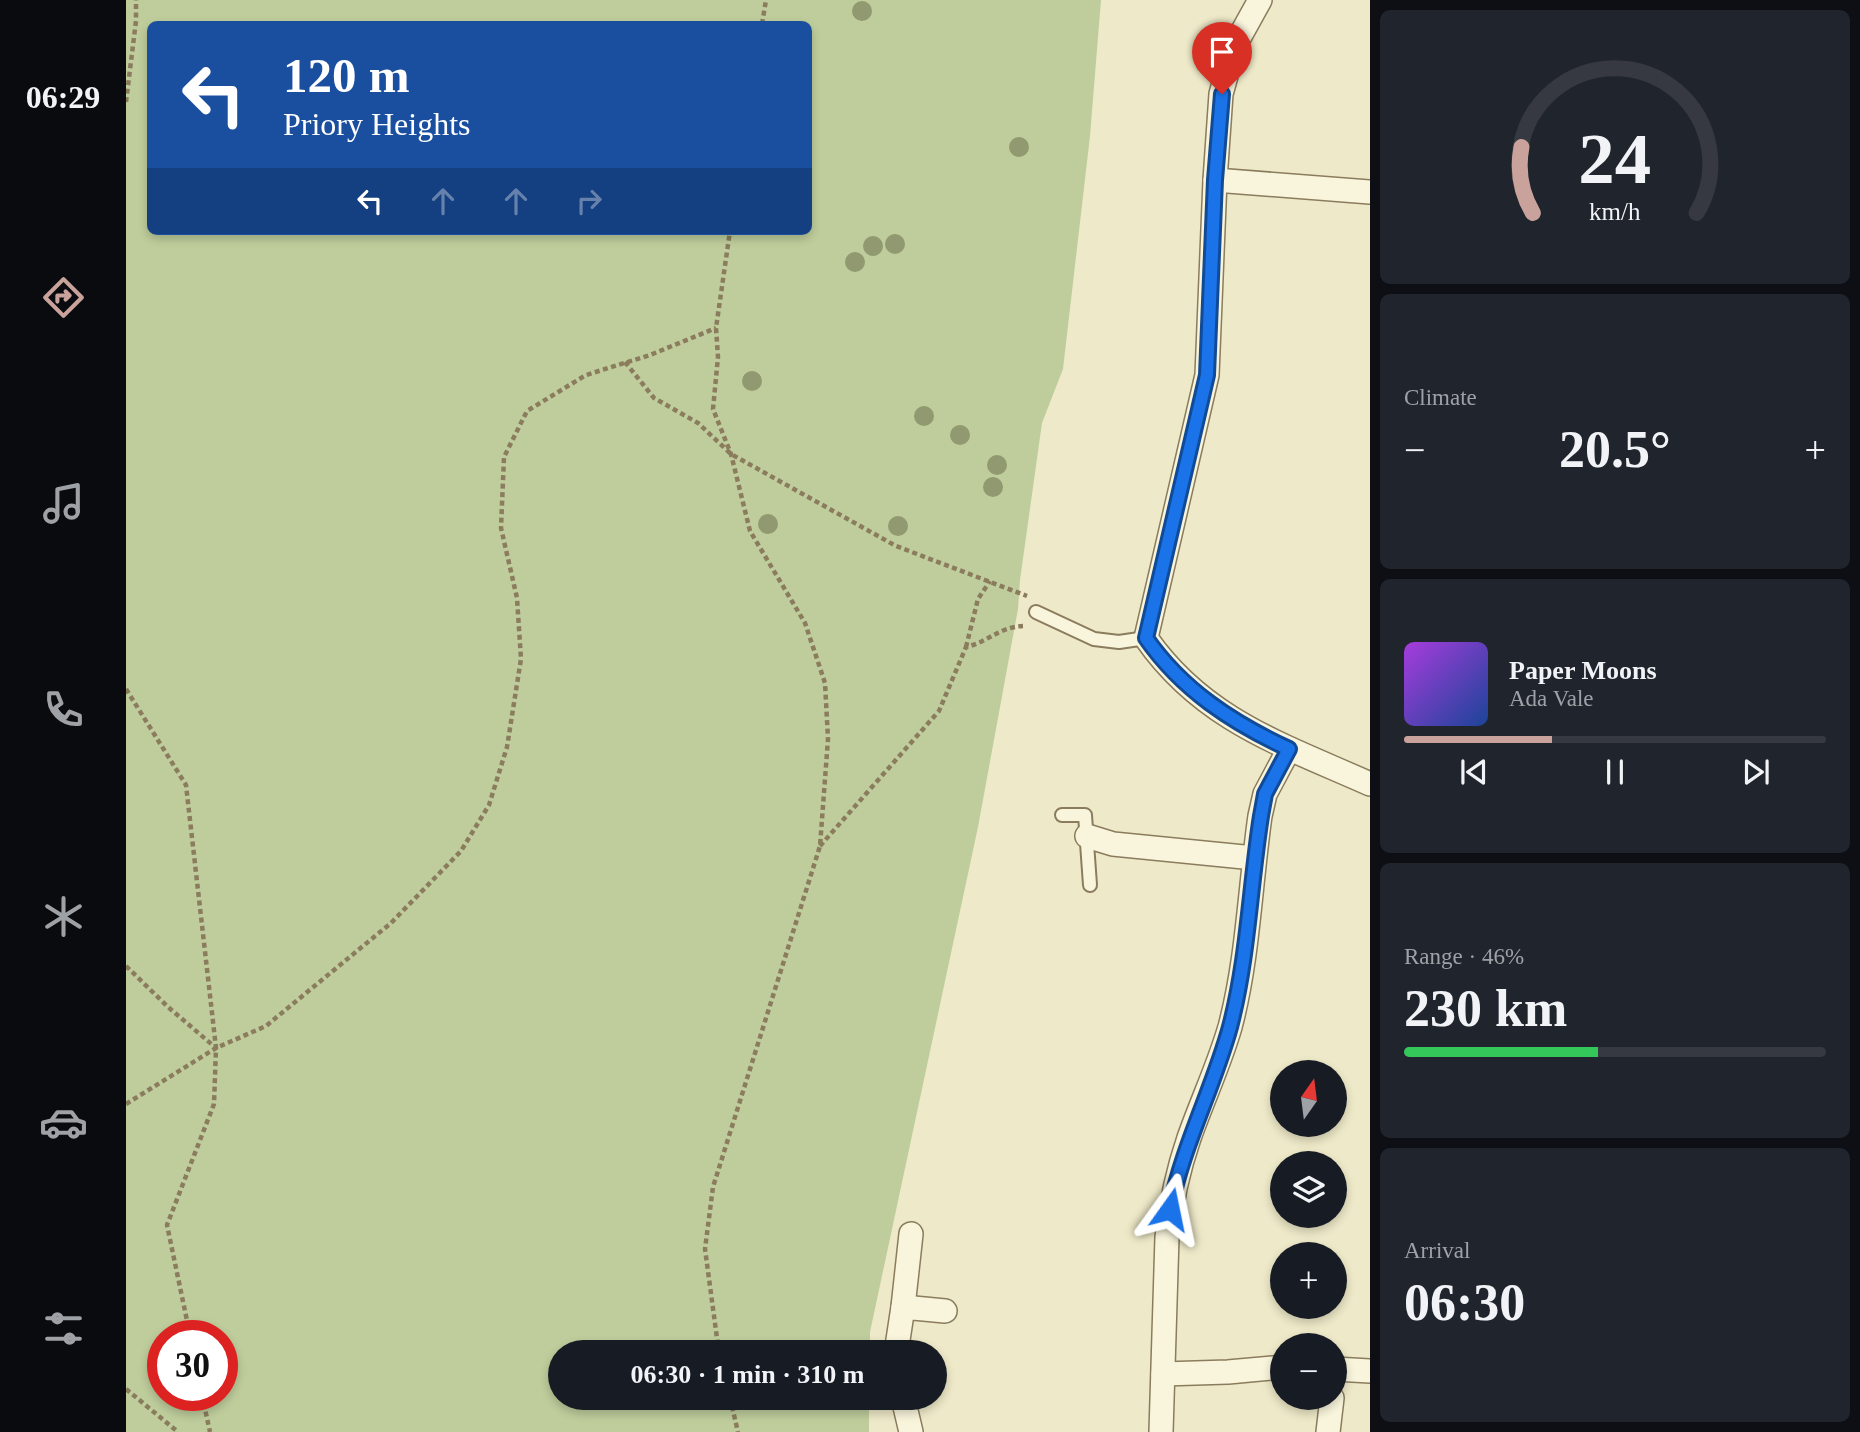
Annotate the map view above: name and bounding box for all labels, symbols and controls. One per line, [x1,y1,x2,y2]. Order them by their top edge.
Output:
pin [1192,22,1252,94]
icon: arrive [1203,33,1241,71]
text: 120 m [283,48,410,103]
icon: left [168,49,259,140]
text: 06:29 [26,79,100,115]
text: Priory Heights [283,106,471,142]
text: 24 [1579,119,1651,200]
icon: left [351,182,389,220]
icon: ahead [424,182,462,220]
icon: ahead [497,182,535,220]
icon: right [570,182,608,220]
text: km/h [1589,198,1641,225]
icon: directions [39,273,88,322]
text: Climate [1404,385,1477,410]
text: 20.5° [1559,421,1671,478]
text: − [1404,429,1425,471]
text: + [1805,429,1826,471]
icon: music [39,479,88,528]
text: Paper Moons [1509,656,1657,685]
icon: phone [39,685,88,734]
text: Ada Vale [1509,686,1594,711]
icon: previous [1455,753,1493,791]
icon: pause [1596,753,1634,791]
icon: next [1737,753,1775,791]
icon: climate [39,892,88,941]
text: Range · 46% [1404,944,1524,969]
text: 230 km [1404,980,1567,1037]
north arrow [1270,1060,1348,1138]
map controls [1270,1060,1347,1410]
icon: car [39,1098,88,1147]
button: layers [1270,1151,1347,1228]
position arrow [1133,1172,1207,1246]
text: Arrival [1404,1238,1470,1263]
button: + [1270,1242,1347,1319]
text: 06:30 [1404,1274,1525,1331]
icon: filters [39,1304,88,1353]
speed limit sign: 30 [147,1320,238,1411]
button: − [1270,1333,1347,1410]
text: 06:30 · 1 min · 310 m [631,1360,865,1389]

